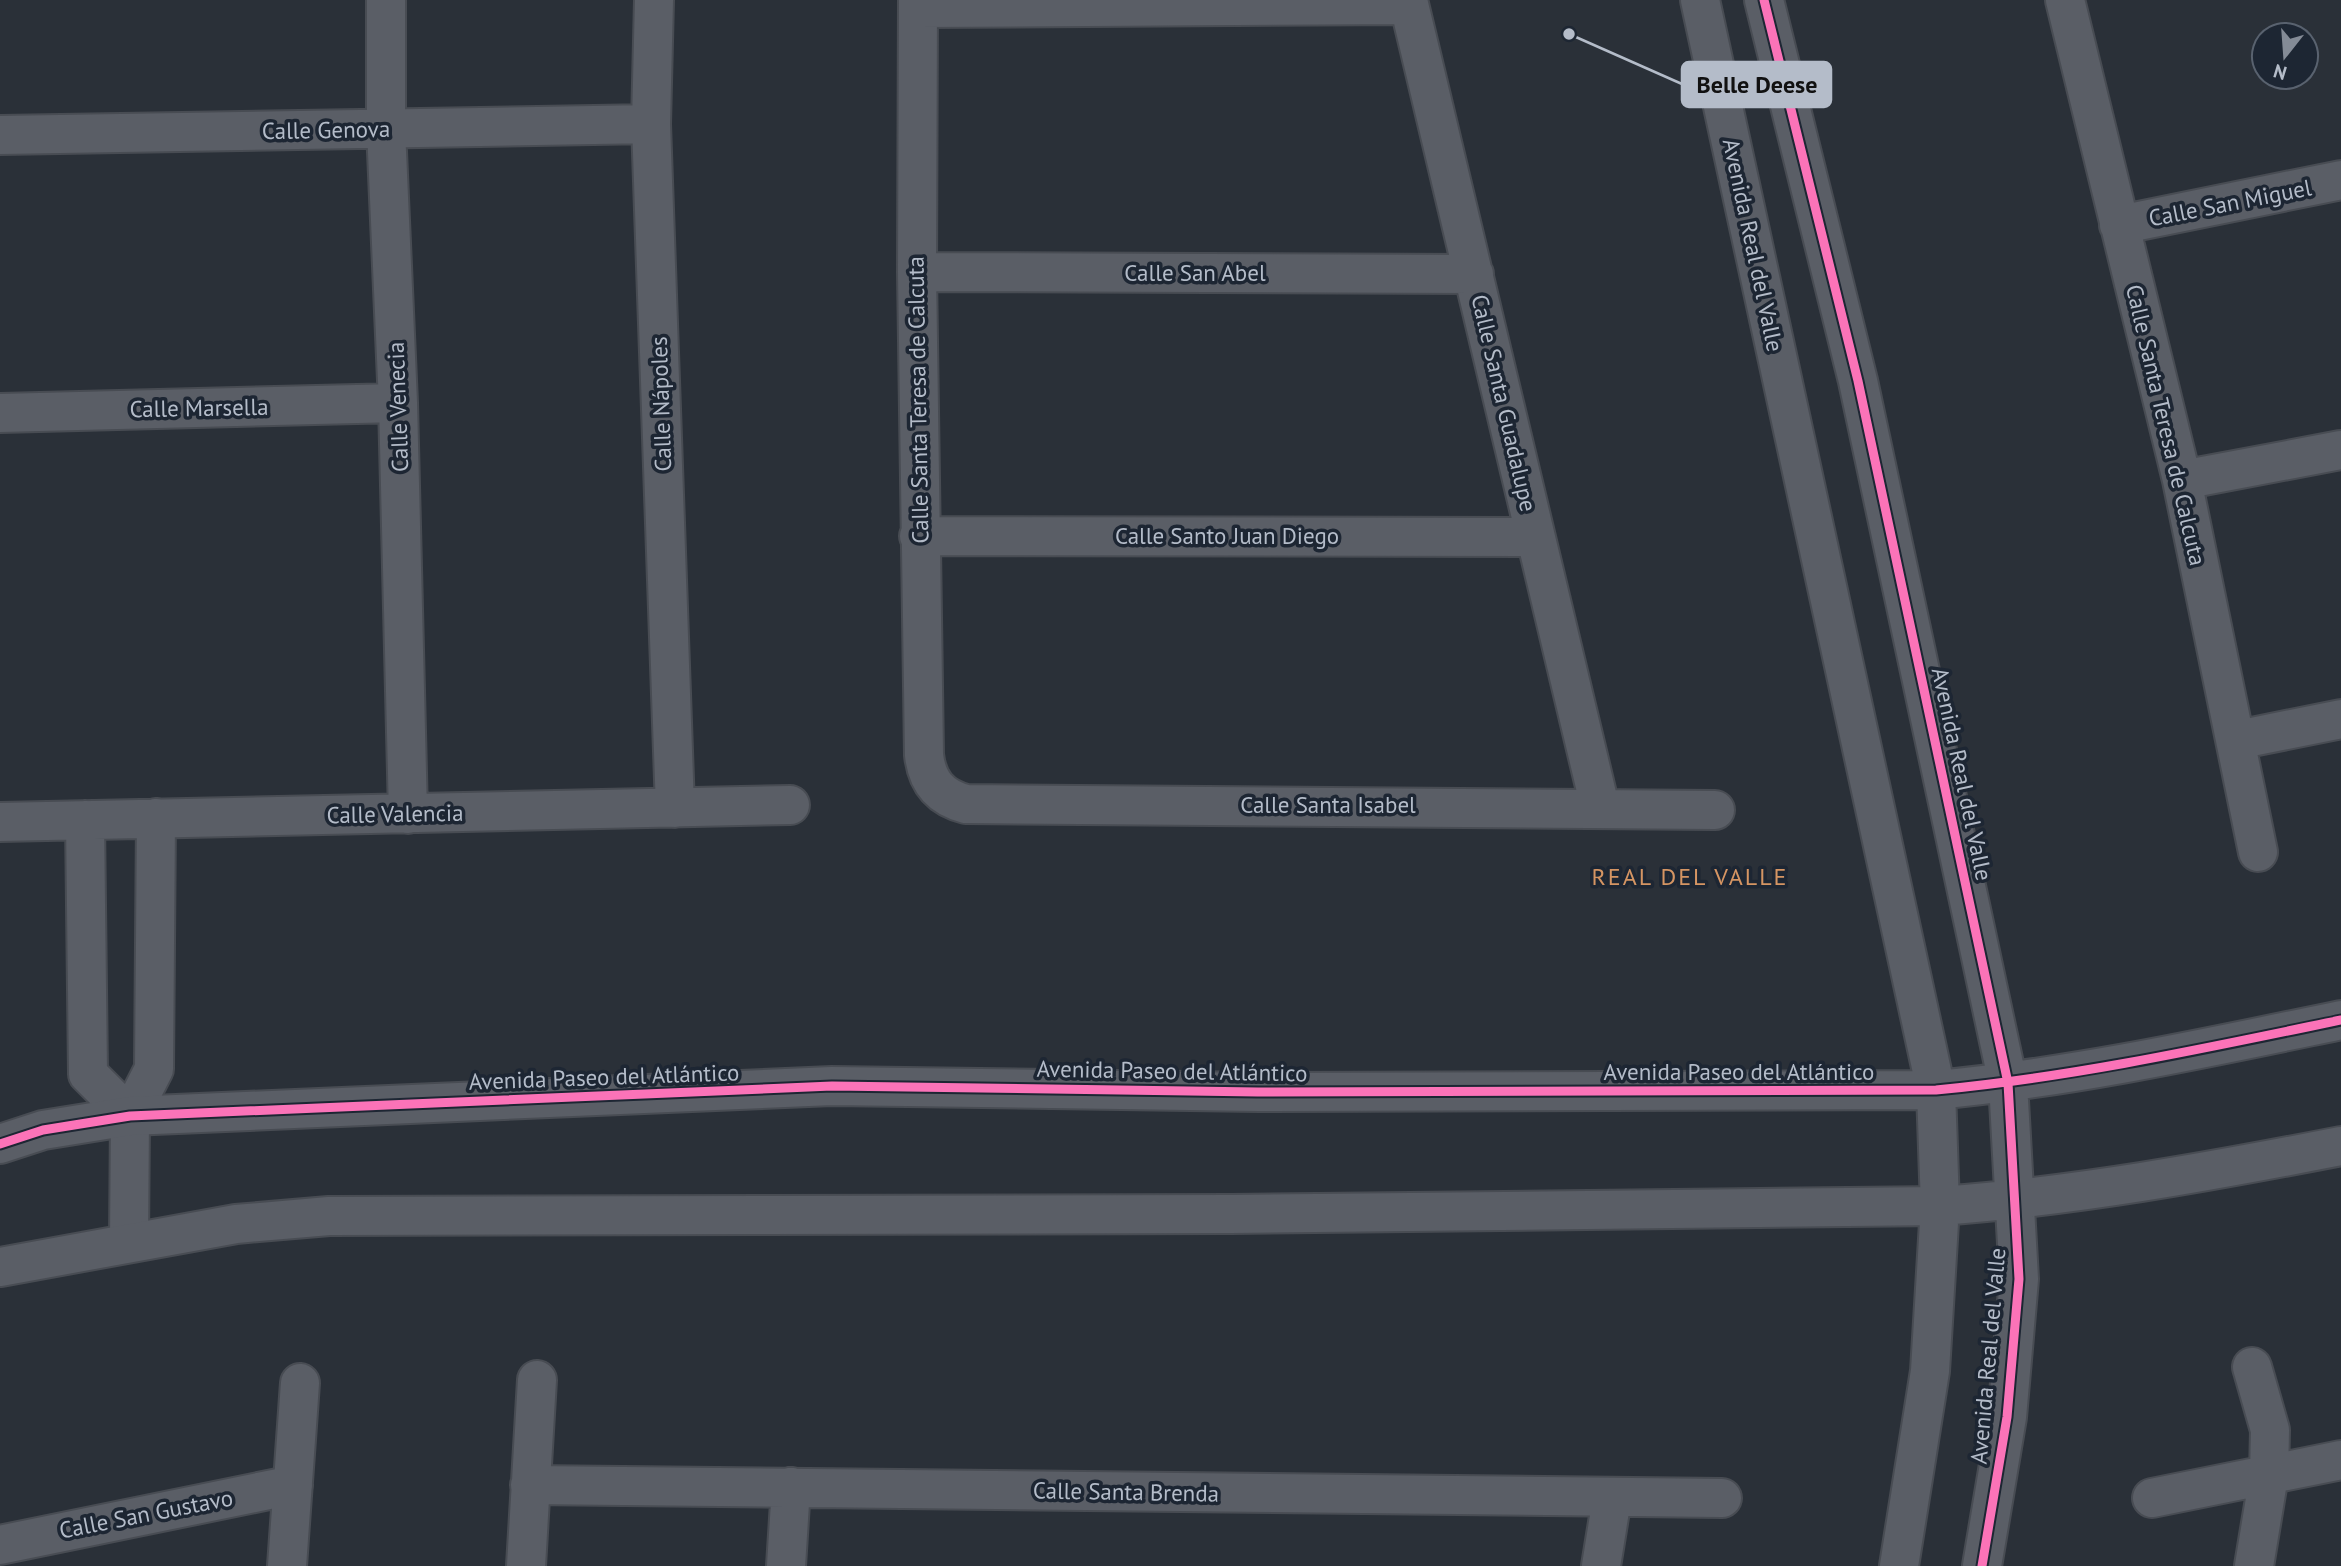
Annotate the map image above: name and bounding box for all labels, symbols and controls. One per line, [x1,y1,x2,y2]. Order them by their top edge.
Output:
north arrow [2250,21,2320,91]
text: N [2271,59,2290,86]
callout: Belle Deese [1682,62,1831,107]
text: Belle Deese [1697,69,1817,100]
street label: Calle Genova [262,114,390,145]
street label: Avenida Real del Valle [1717,136,1790,354]
street label: Calle San Miguel [2146,172,2314,233]
street label: Calle Santa Teresa de Calcuta [900,256,935,544]
street label: Calle San Abel [1124,258,1266,287]
street label: Calle Santa Teresa de Calcuta [2120,282,2213,568]
street label: Calle Santa Guadalupe [1465,292,1544,514]
street label: Calle Nápoles [644,336,677,472]
street label: Calle Venecia [381,342,414,473]
street label: Calle Marsella [129,392,269,423]
street label: Calle Santo Juan Diego [1115,521,1339,550]
street label: Avenida Real del Valle [1926,665,1999,883]
street label: Calle Santa Isabel [1240,790,1416,819]
street label: Calle Valencia [326,798,464,829]
district label: REAL DEL VALLE [1592,861,1788,892]
street label: Avenida Paseo del Atlántico [1036,1054,1308,1087]
street label: Avenida Paseo del Atlántico [468,1057,740,1096]
street label: Avenida Paseo del Atlántico [1604,1057,1874,1086]
street label: Avenida Real del Valle [1964,1247,2011,1465]
street label: Calle Santa Brenda [1033,1475,1219,1508]
street label: Calle San Gustavo [57,1482,235,1545]

